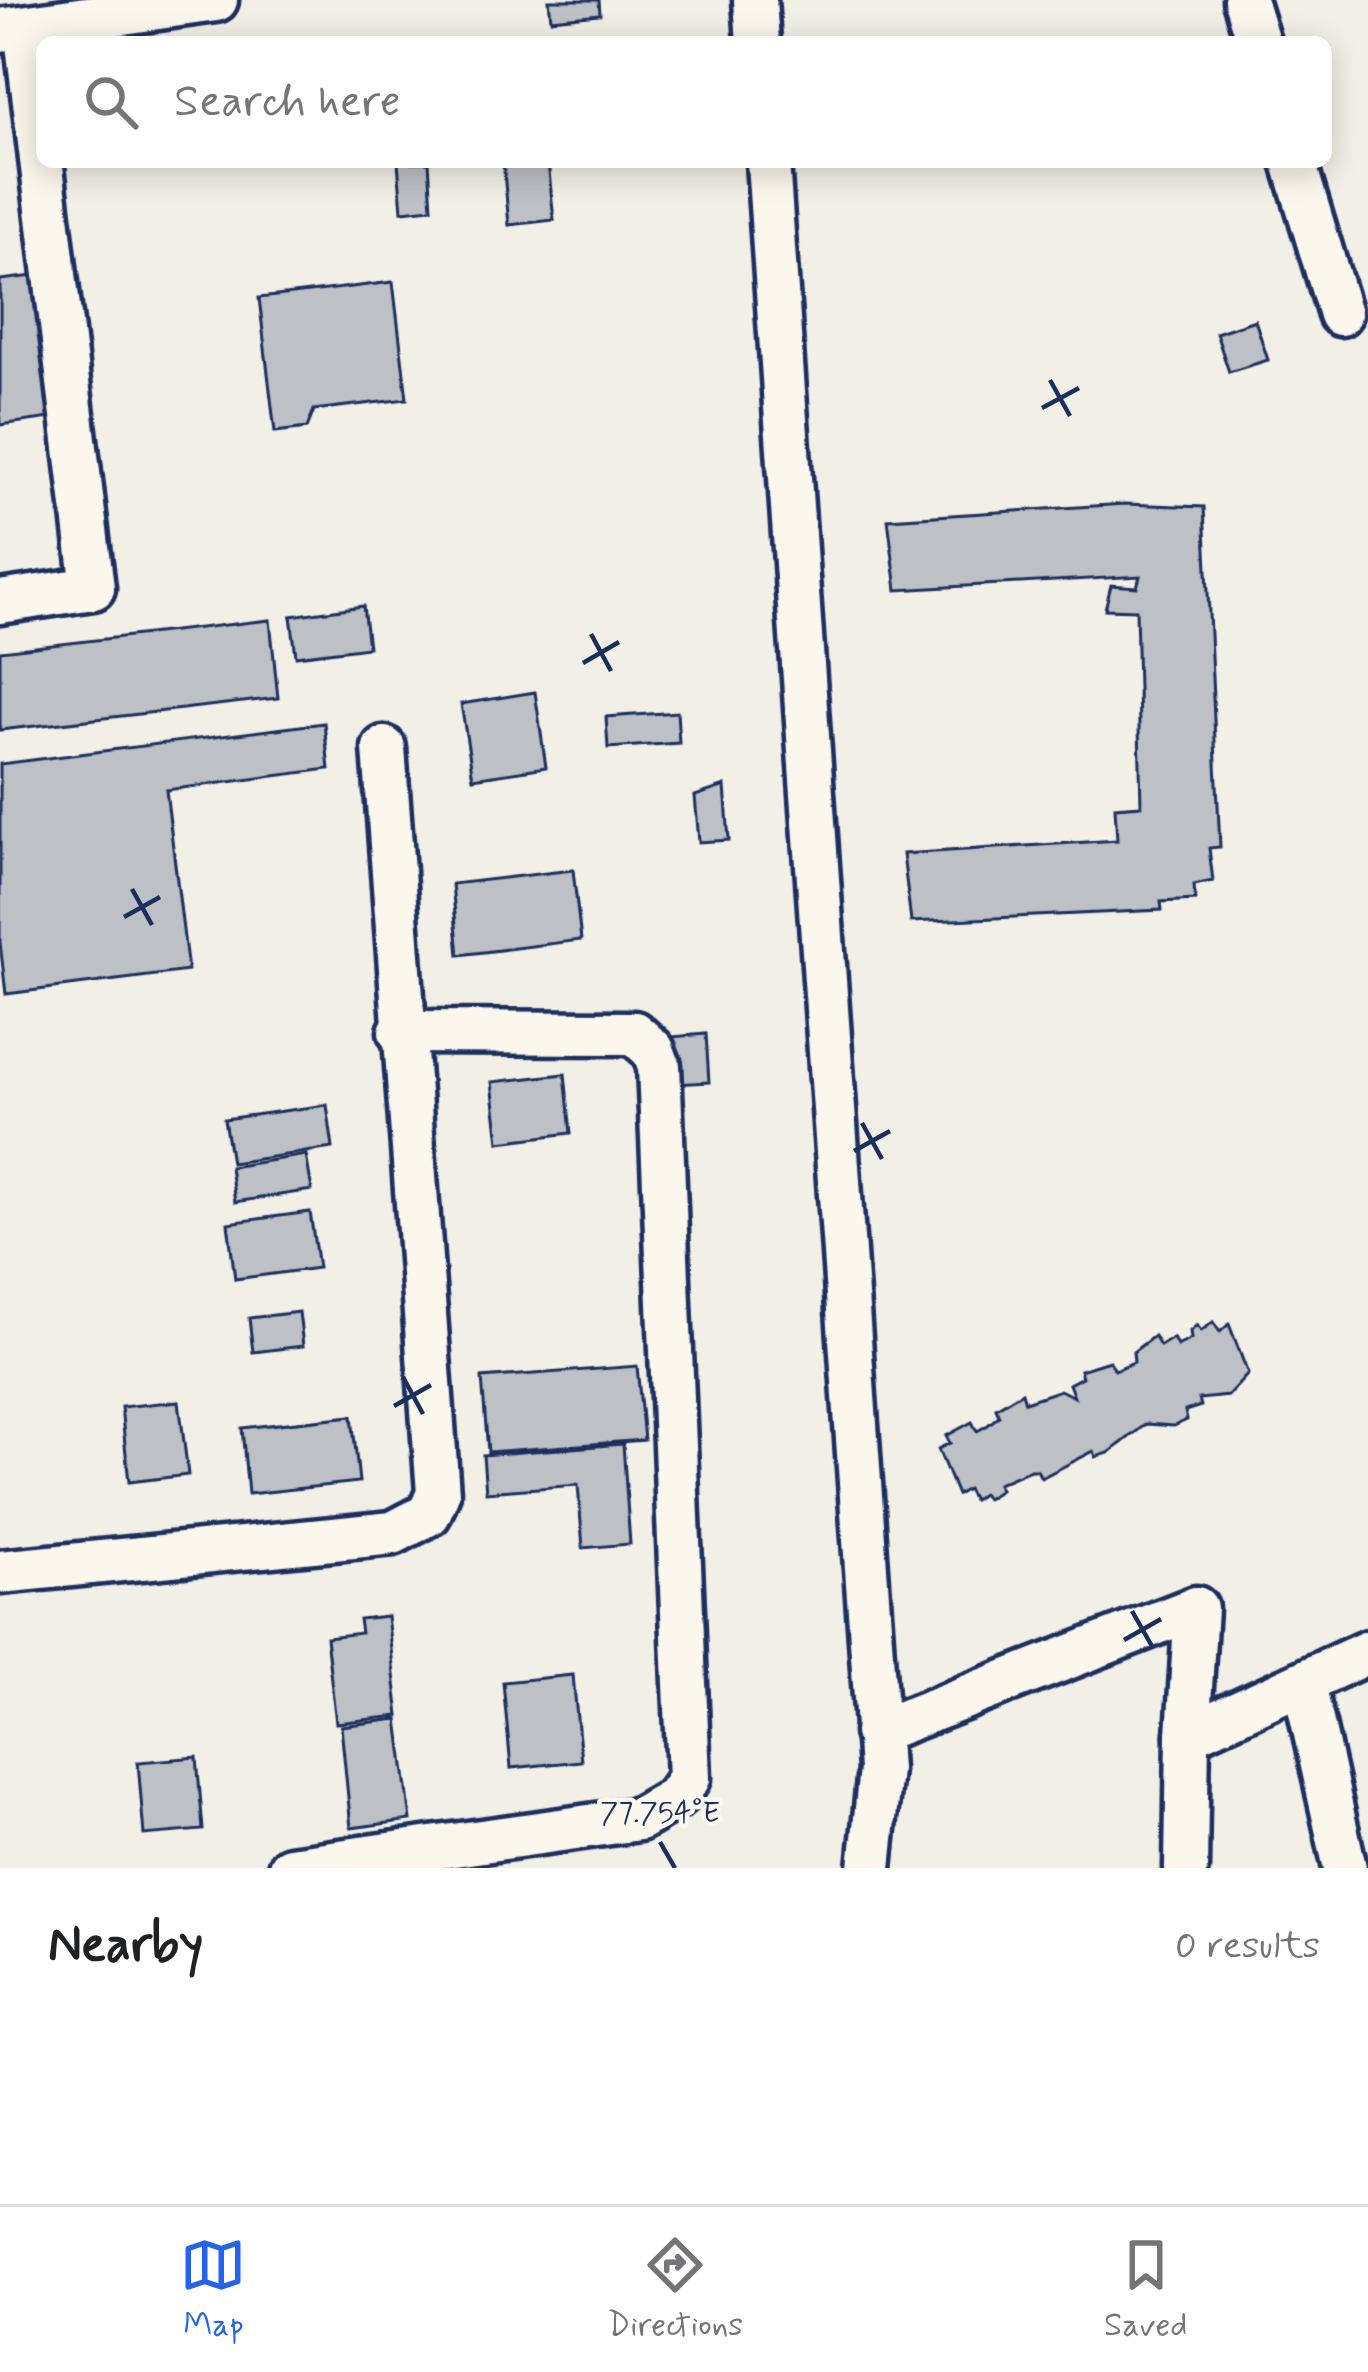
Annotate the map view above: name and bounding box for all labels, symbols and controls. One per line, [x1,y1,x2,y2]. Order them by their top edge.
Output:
search box [36,36,1332,168]
icon: search [78,69,144,135]
text: Search here [174,73,401,132]
text: 77.754°E [600,1794,720,1833]
text: Nearby [48,1913,203,1979]
text: 0 results [1175,1921,1320,1972]
tab: Map [180,2232,246,2348]
tab: Directions [607,2232,743,2348]
tab: Saved [1104,2232,1188,2348]

